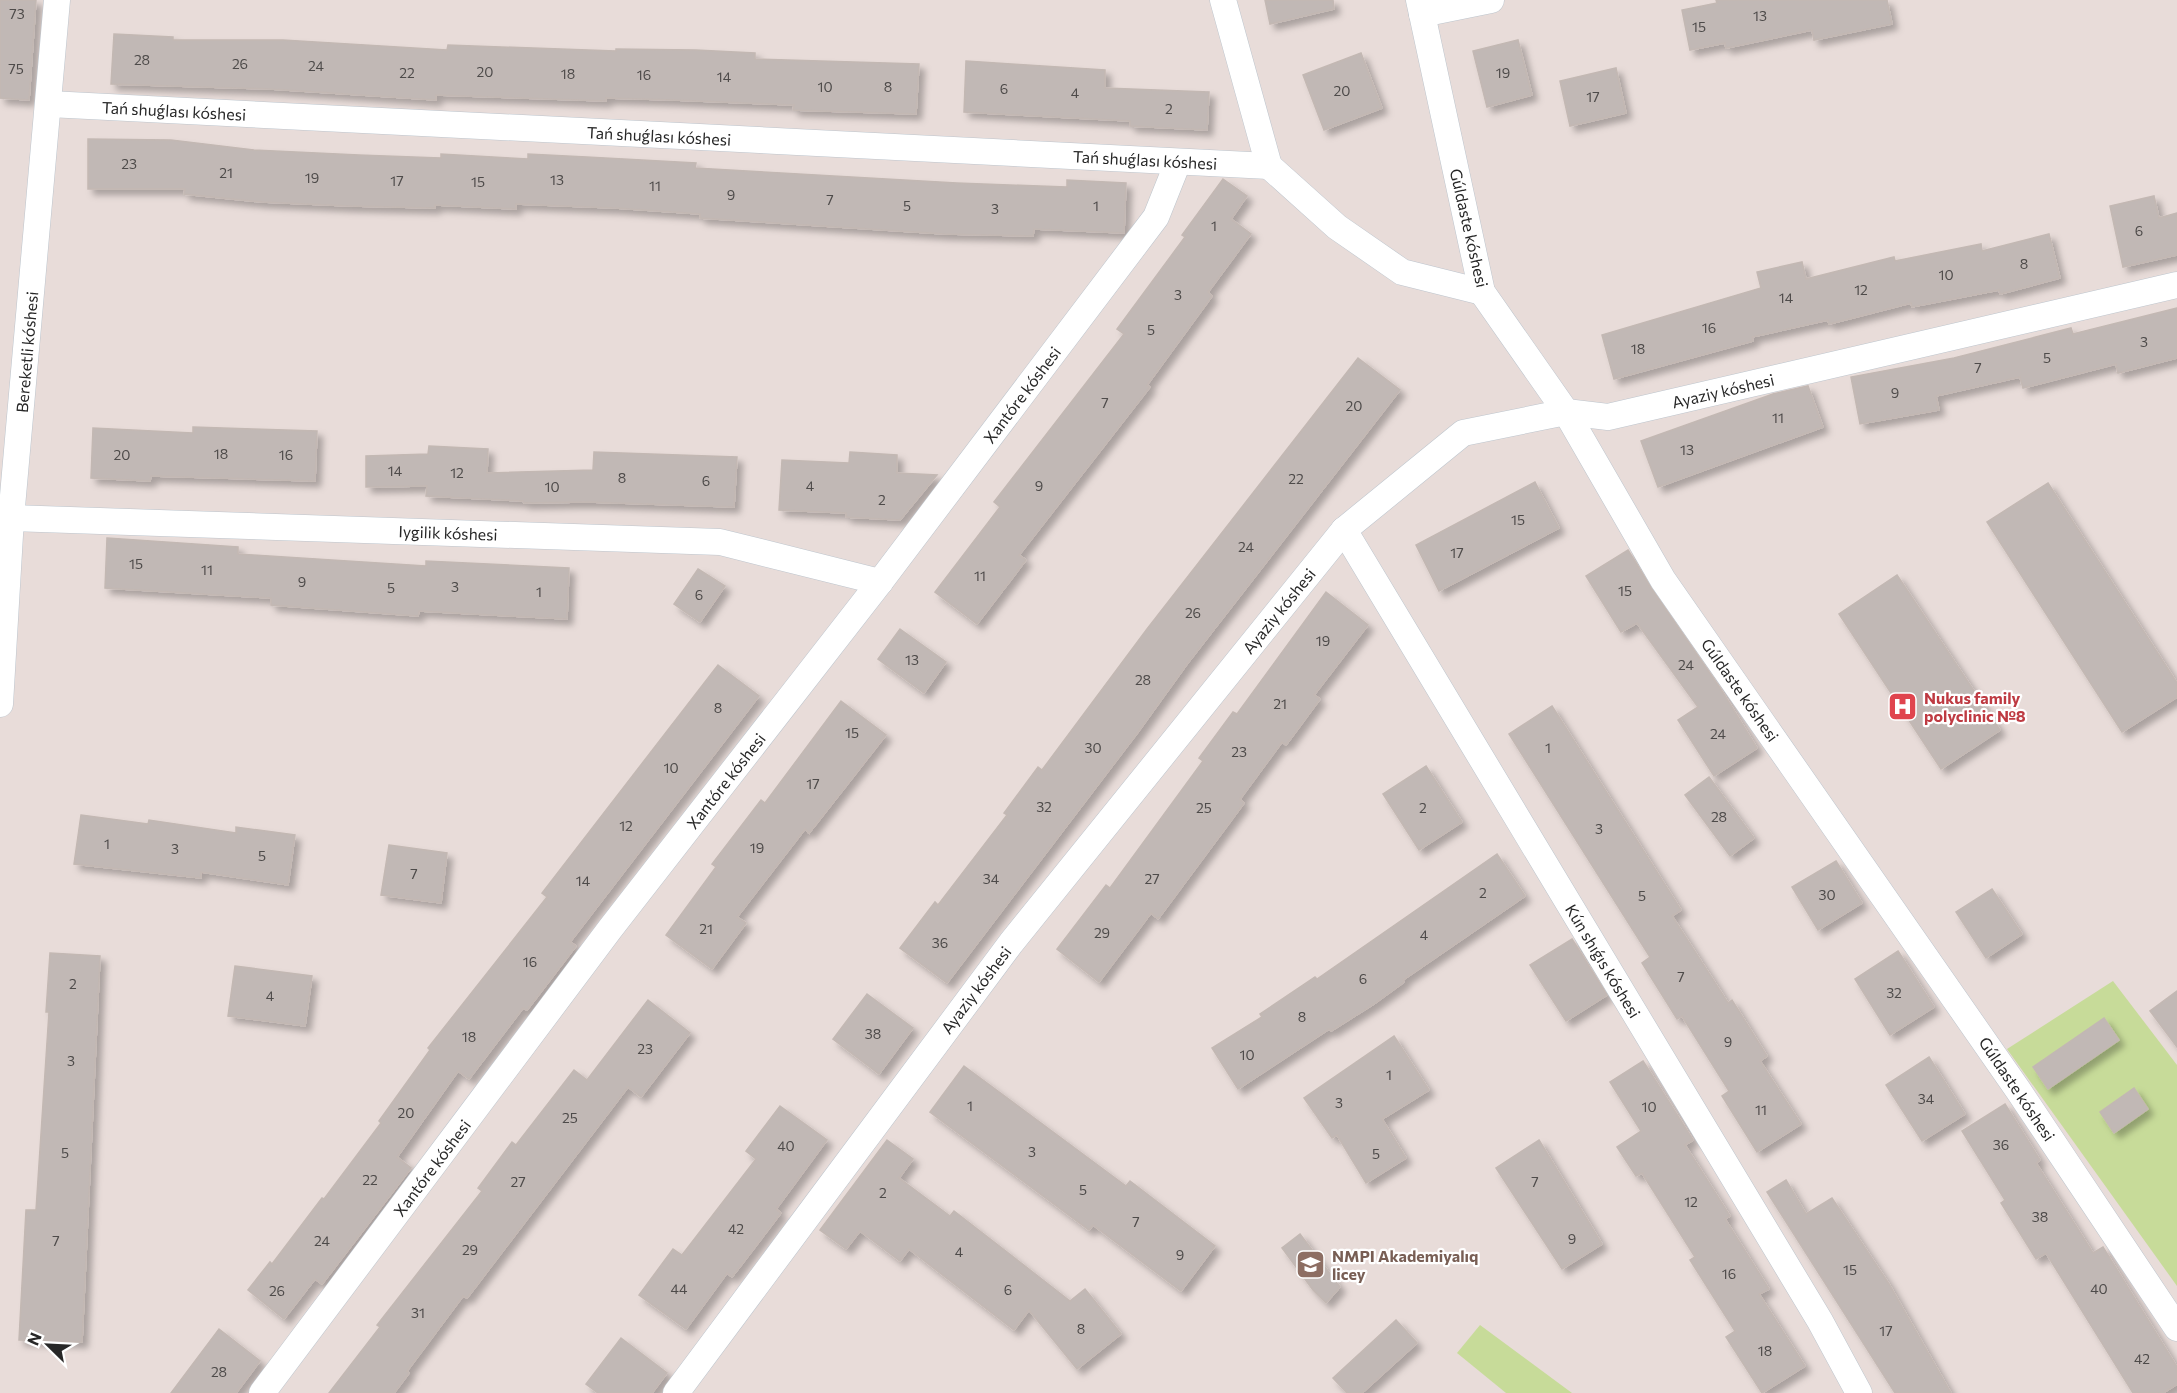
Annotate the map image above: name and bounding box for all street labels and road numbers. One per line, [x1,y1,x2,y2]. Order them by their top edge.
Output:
street label: Tań shuǵlası kóshesi [101,97,247,124]
street label: Tań shuǵlası kóshesi [586,122,732,149]
street label: Tań shuǵlası kóshesi [1072,146,1218,173]
street label: Gúldaste kóshesi [1447,167,1492,289]
street label: Bereketli kóshesi [12,290,41,413]
street label: Xantóre kóshesi [979,343,1064,447]
street label: Ayaziy kóshesi [1670,370,1776,412]
street label: Iygilik kóshesi [398,521,498,544]
street label: Ayaziy kóshesi [1238,564,1319,657]
street label: Gúldaste kóshesi [1698,634,1783,745]
street label: Xantóre kóshesi [682,729,769,832]
street label: Kún shıǵıs kóshesi [1562,900,1645,1021]
street label: Ayaziy kóshesi [937,942,1015,1037]
street label: Gúldaste kóshesi [1976,1033,2059,1144]
street label: Xantóre kóshesi [389,1116,474,1220]

